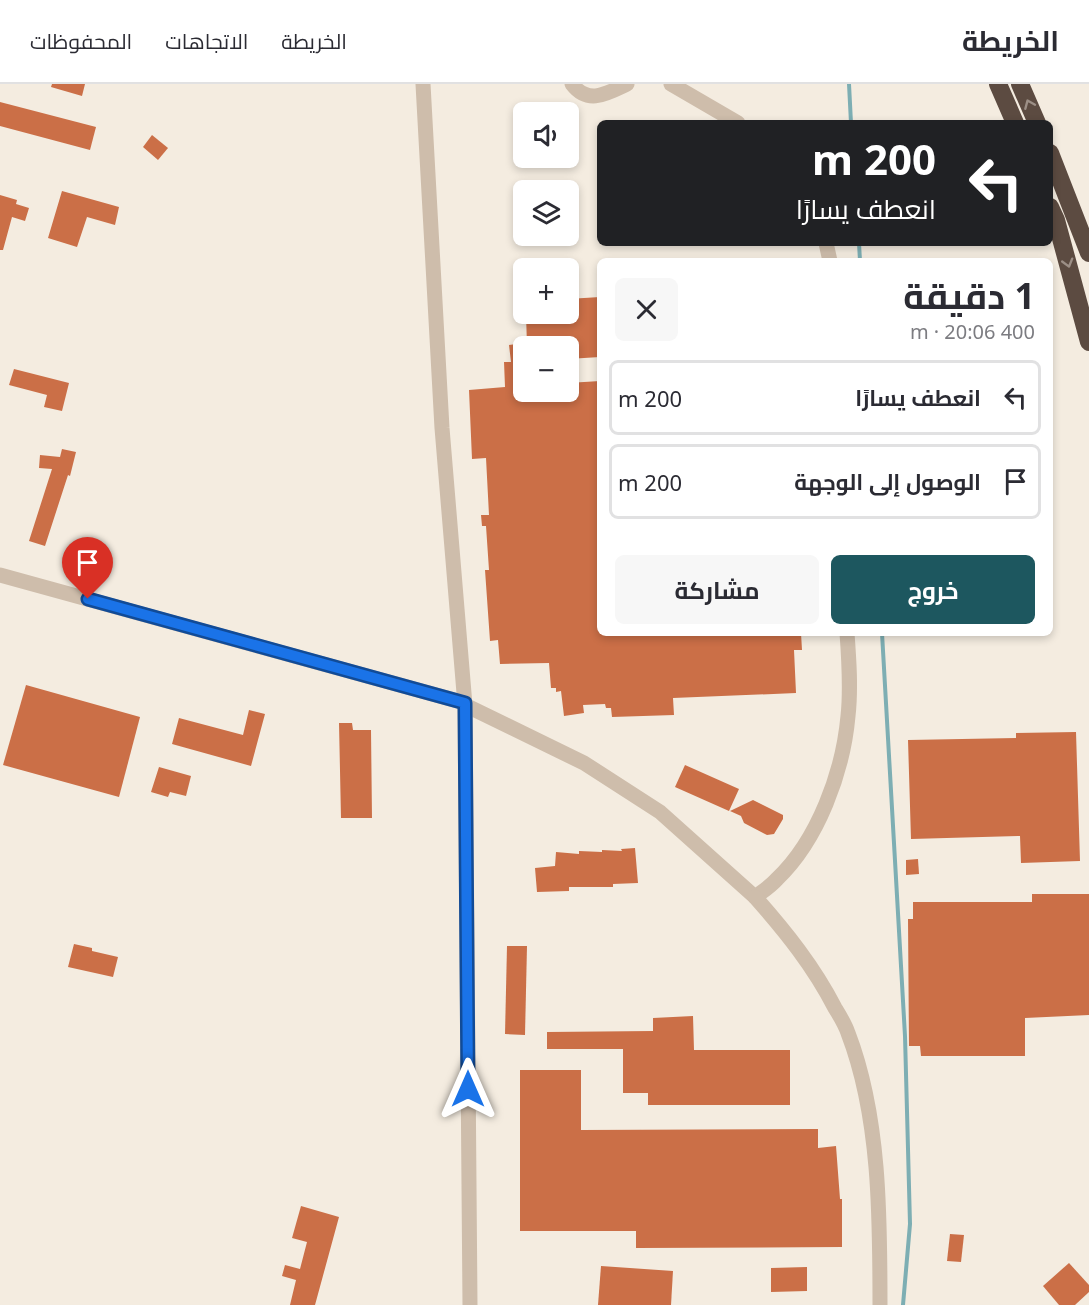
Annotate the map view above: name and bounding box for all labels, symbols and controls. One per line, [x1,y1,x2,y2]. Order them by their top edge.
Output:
text: الخريطة [962,21,1059,59]
text: المحفوظات [30,27,132,55]
text: الاتجاهات [165,27,248,55]
text: الخريطة [281,27,347,55]
one-way arrow [1024,99,1036,110]
map controls [513,102,579,402]
button: sound [513,102,579,168]
text: 200 m [812,130,936,187]
icon: left [957,144,1035,222]
button: layers [513,180,579,246]
text: انعطف يسارًا [796,190,936,227]
one-way arrow [1061,257,1073,267]
button: + [513,258,579,324]
text: 1 دقيقة [903,271,1035,320]
button: close [615,278,678,341]
text: 400 m · 20:06 [910,318,1035,345]
button: − [513,336,579,402]
icon: left [999,381,1032,414]
text: انعطف يسارًا [855,382,981,412]
text: 200 m [618,383,682,413]
icon: arrive [999,465,1032,498]
text: الوصول إلى الوجهة [794,466,981,496]
text: 200 m [618,467,682,497]
pin [62,537,113,599]
icon: arrive [71,546,104,579]
button: مشاركة [615,555,819,624]
button: خروج [831,555,1035,624]
position arrow [436,1057,500,1121]

